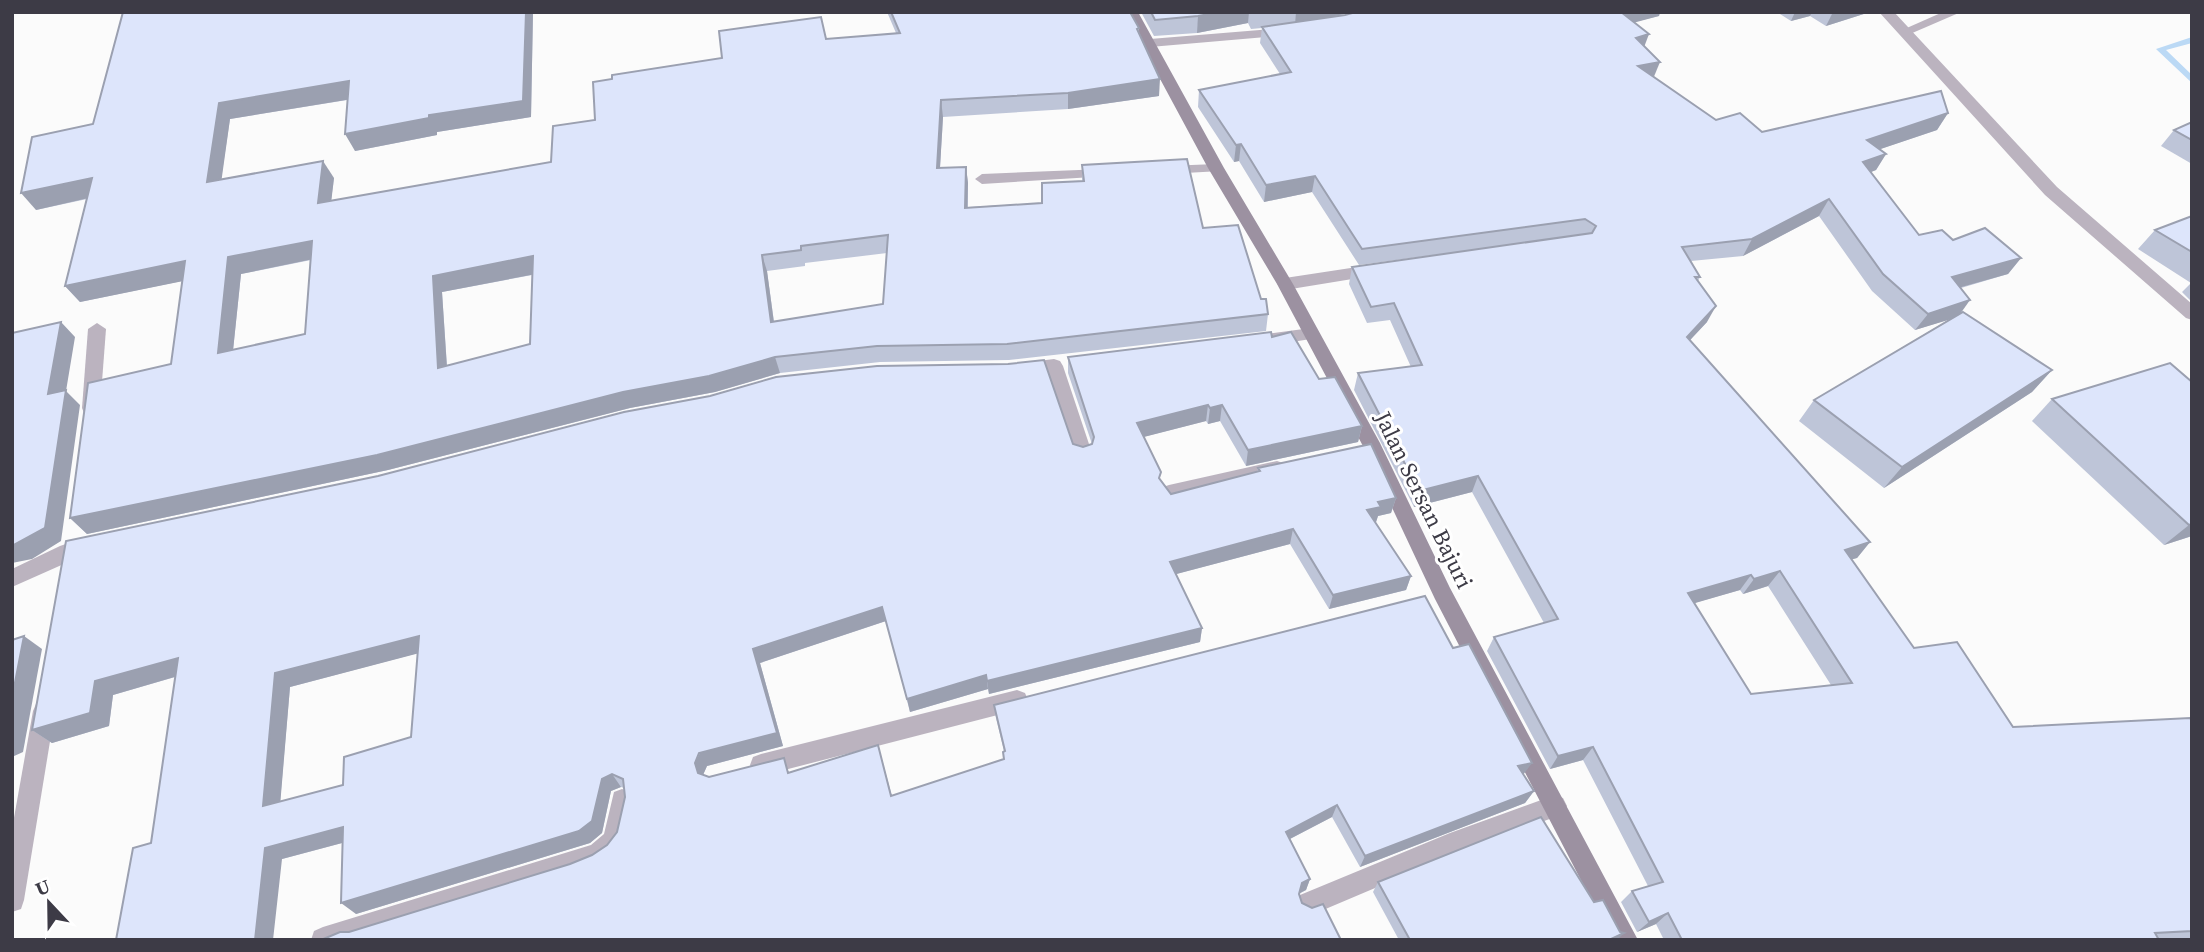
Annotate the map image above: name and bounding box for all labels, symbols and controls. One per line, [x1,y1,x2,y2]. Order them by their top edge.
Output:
street label: Jalan Sersan Bajuri [1367,405,1481,594]
north arrow [14,868,84,938]
text: U [31,873,54,902]

